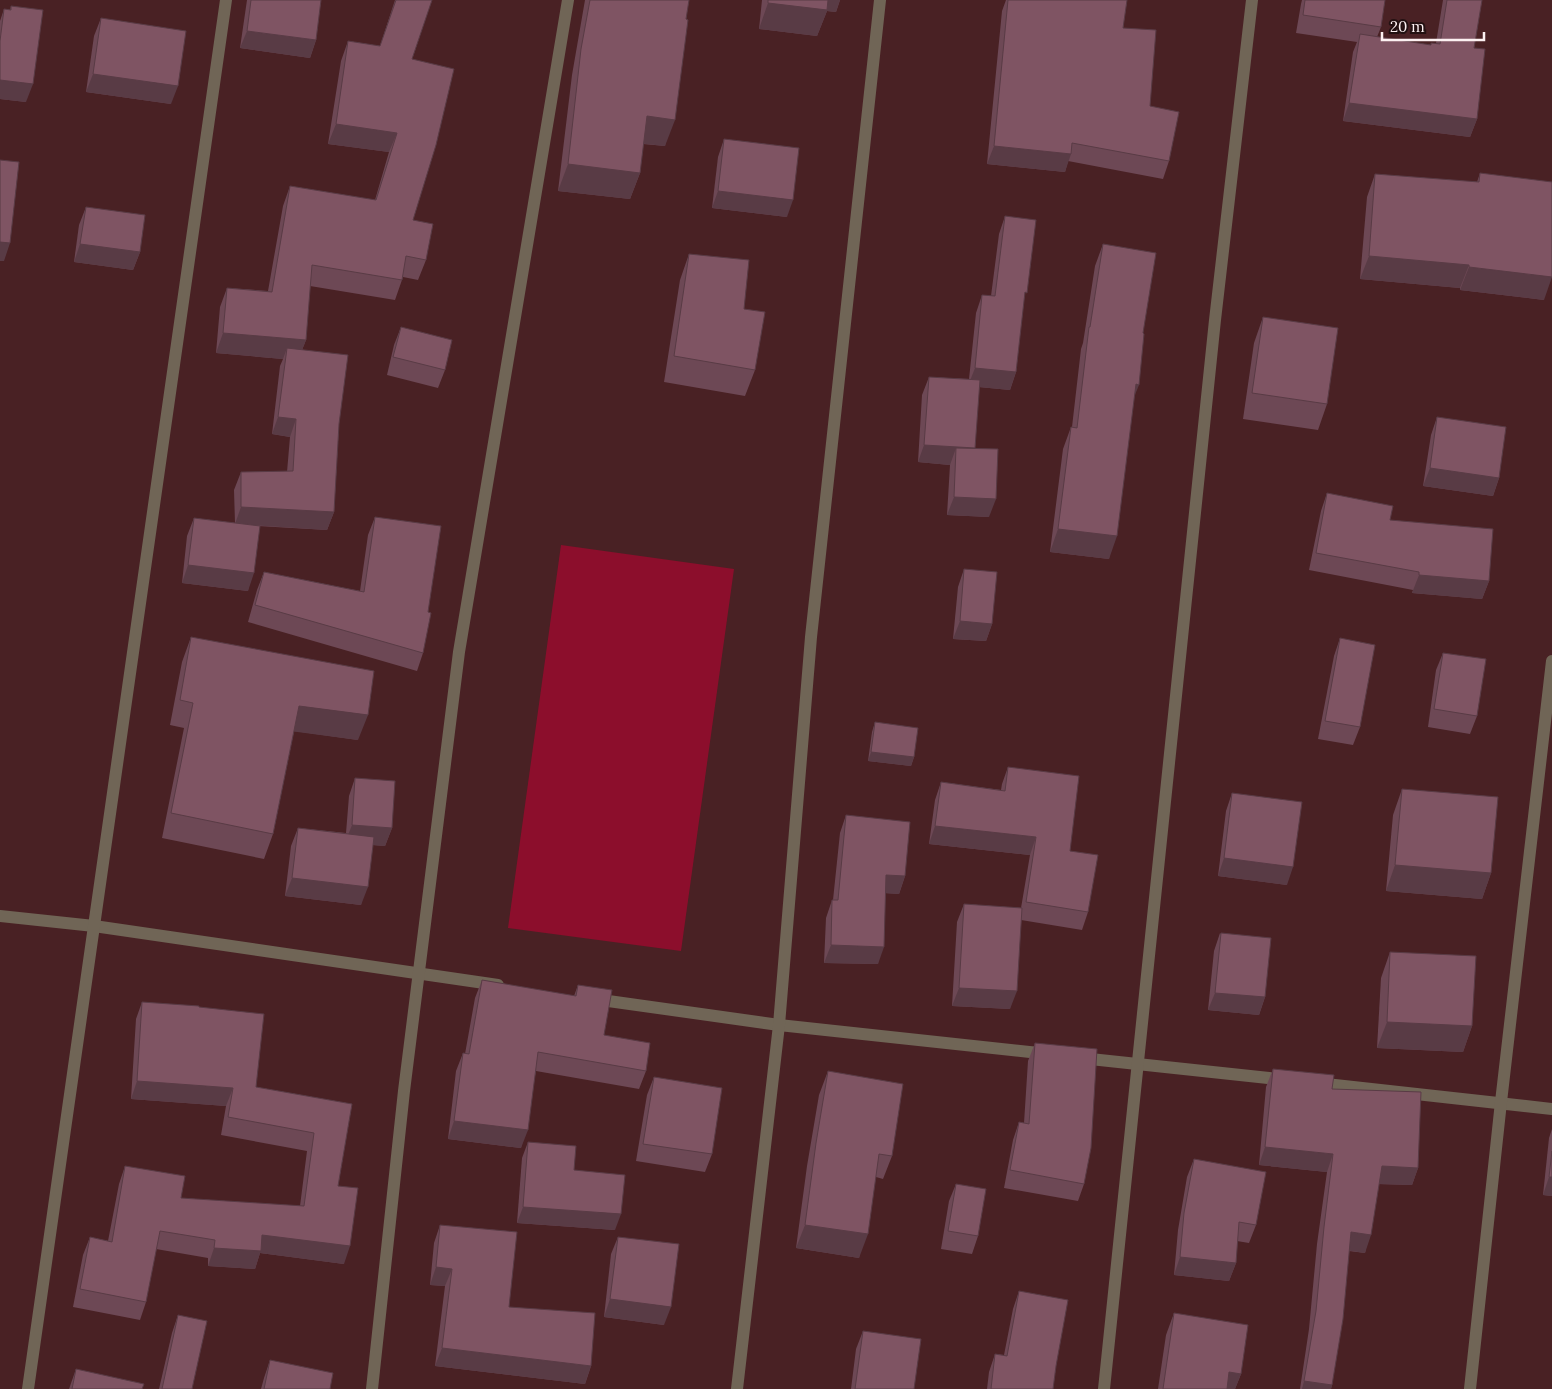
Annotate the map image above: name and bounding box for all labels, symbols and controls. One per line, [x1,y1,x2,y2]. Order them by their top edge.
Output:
scale bar [1382,10,1484,42]
text: 20 m [1390,17,1425,36]

